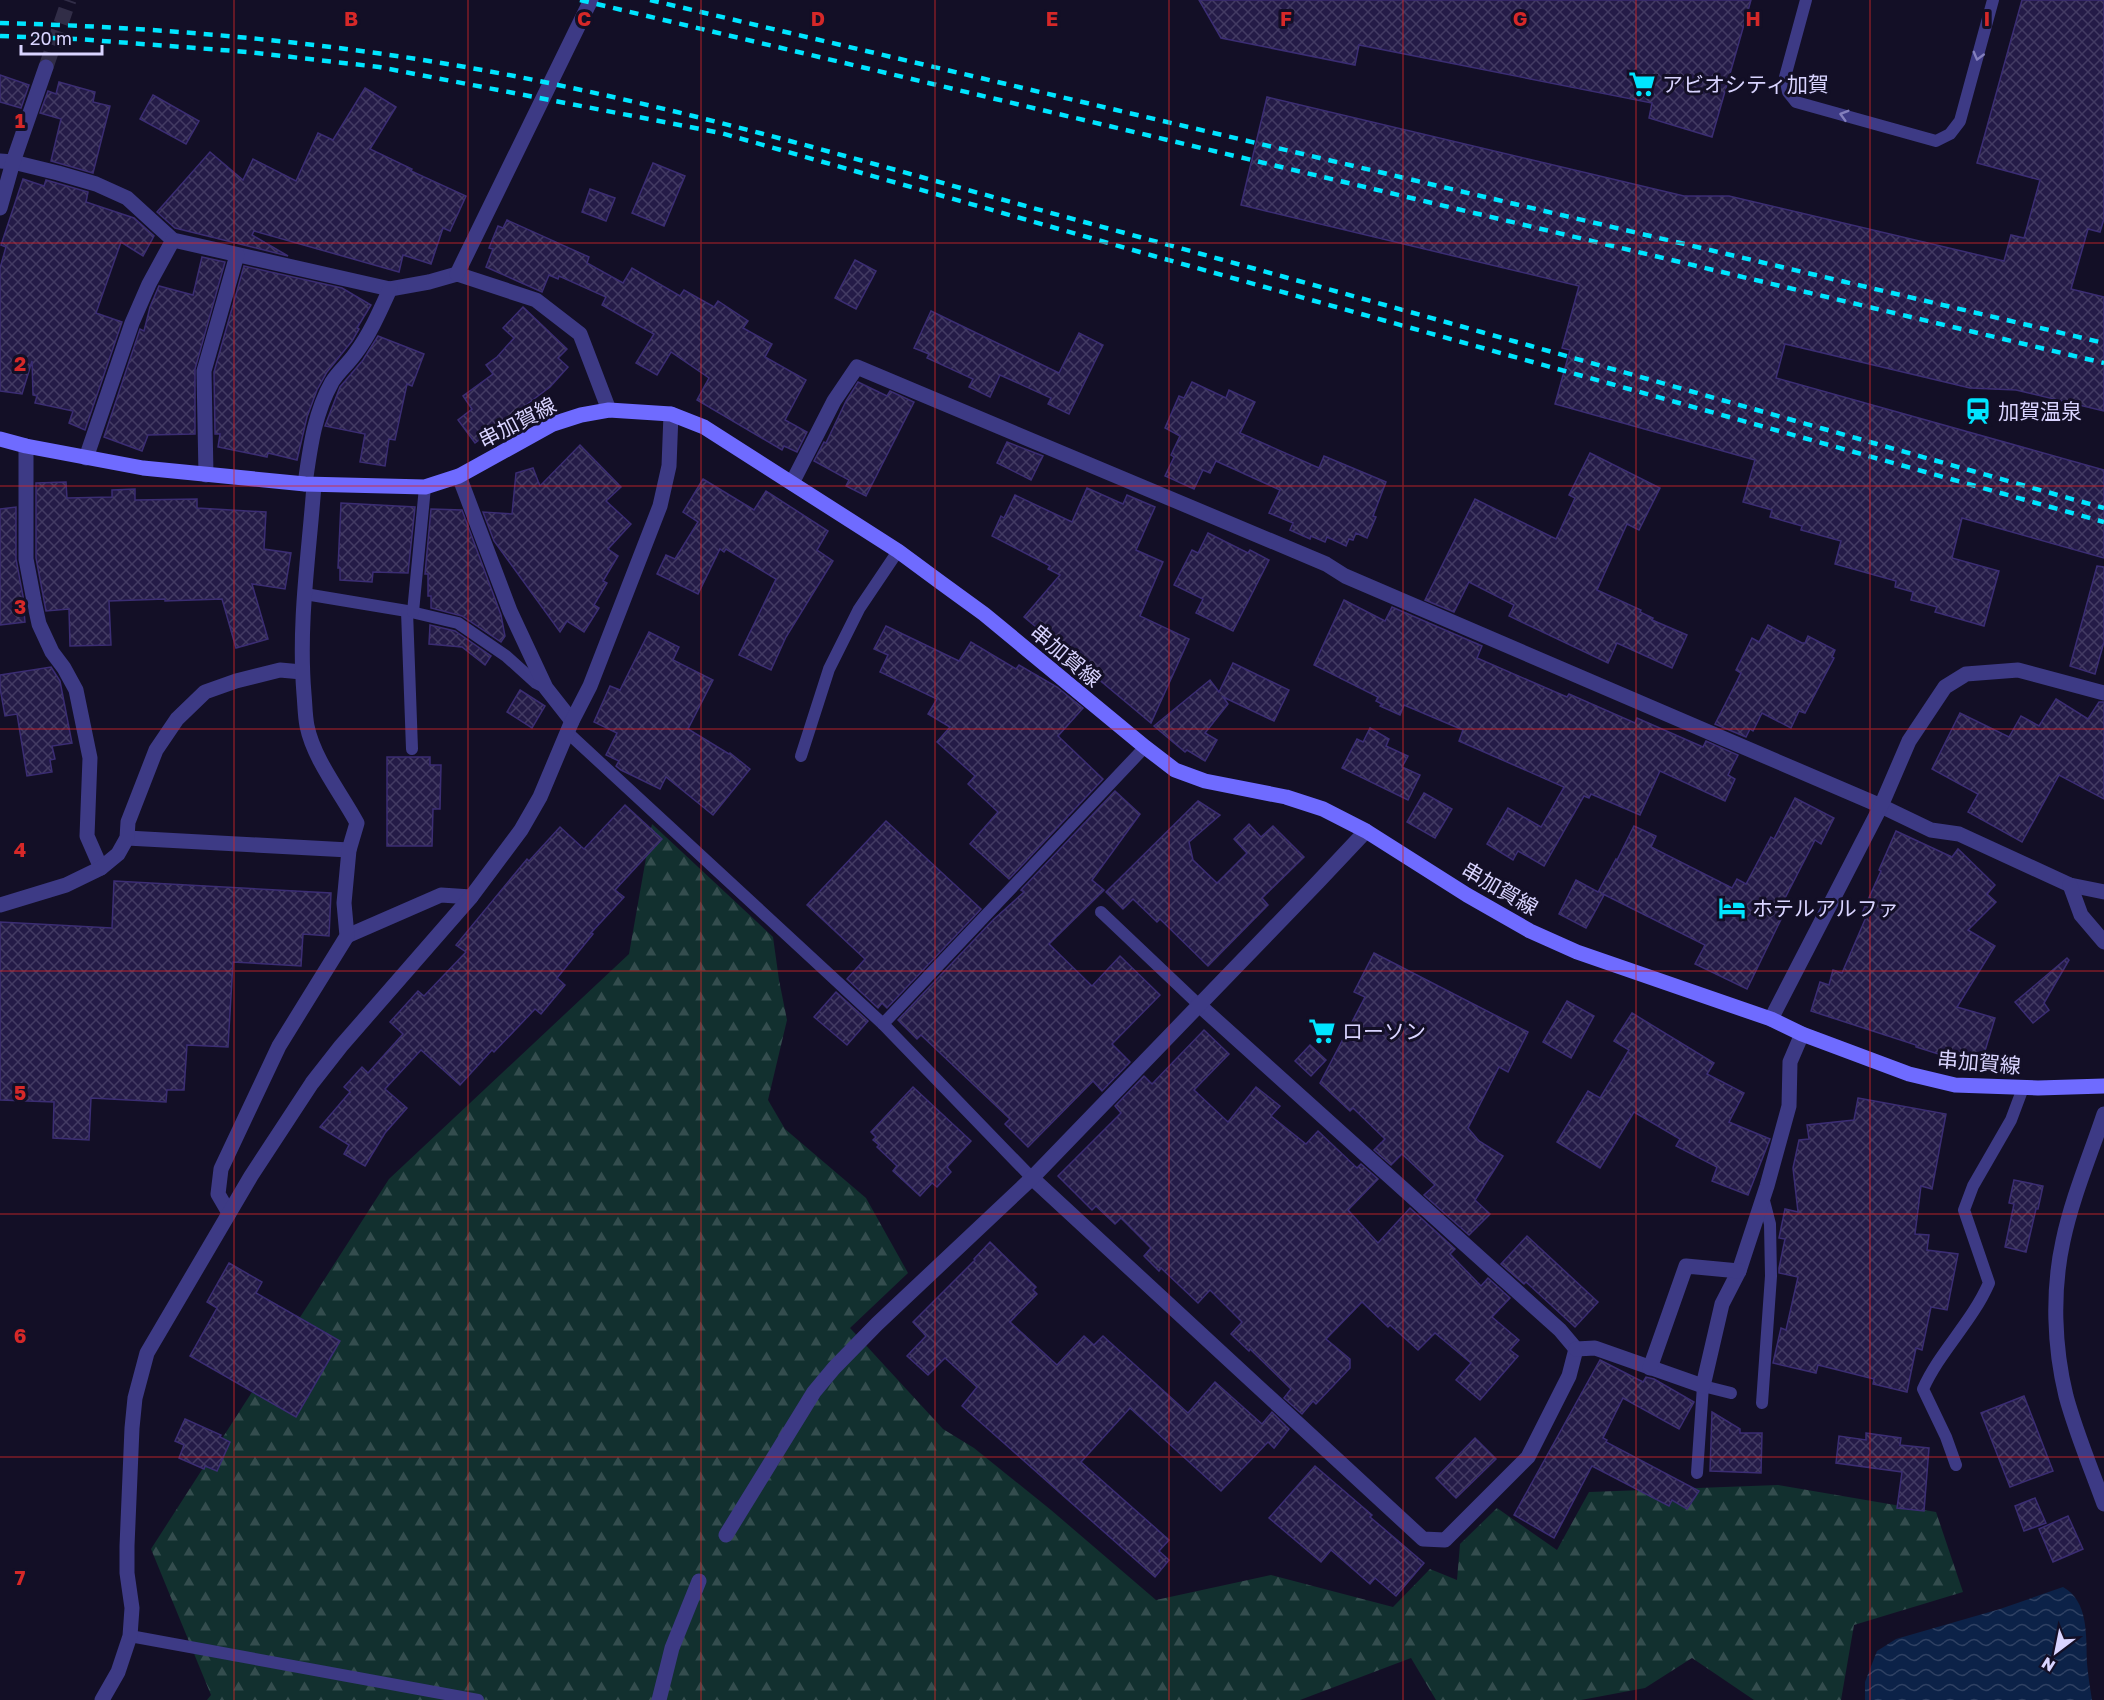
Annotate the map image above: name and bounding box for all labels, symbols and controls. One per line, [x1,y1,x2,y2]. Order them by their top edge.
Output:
text: B [344,6,358,30]
text: C [577,6,591,30]
text: D [811,6,825,30]
text: E [1046,6,1058,30]
text: F [1280,6,1292,30]
text: G [1513,6,1527,30]
text: H [1745,6,1761,30]
text: I [1984,6,1990,30]
scale bar [21,18,102,56]
text: 20 m [30,27,72,49]
one-way arrow [1972,51,1985,61]
supermarket icon: アビオシティ加賀 [1627,69,1657,99]
place label: アビオシティ加賀 [1662,71,1829,97]
text: 1 [15,108,25,132]
one-way arrow [1839,110,1850,122]
text: 2 [14,351,26,375]
street label: 串加賀線 [474,391,560,453]
station icon: 加賀温泉 [1963,396,1993,426]
place label: 加賀温泉 [1998,398,2082,424]
text: 3 [14,594,26,618]
street label: 串加賀線 [1025,618,1107,692]
text: 4 [14,837,26,861]
street label: 串加賀線 [1457,856,1543,920]
hotel icon: ホテルアルファ [1717,893,1747,923]
place label: ホテルアルファ [1752,895,1899,921]
supermarket icon: ローソン [1307,1016,1337,1046]
place label: ローソン [1342,1018,1426,1044]
street label: 串加賀線 [1936,1045,2022,1079]
text: 5 [14,1080,26,1104]
text: 6 [14,1323,26,1347]
text: 7 [15,1565,26,1589]
north arrow [2026,1622,2086,1682]
text: N [2038,1653,2059,1676]

